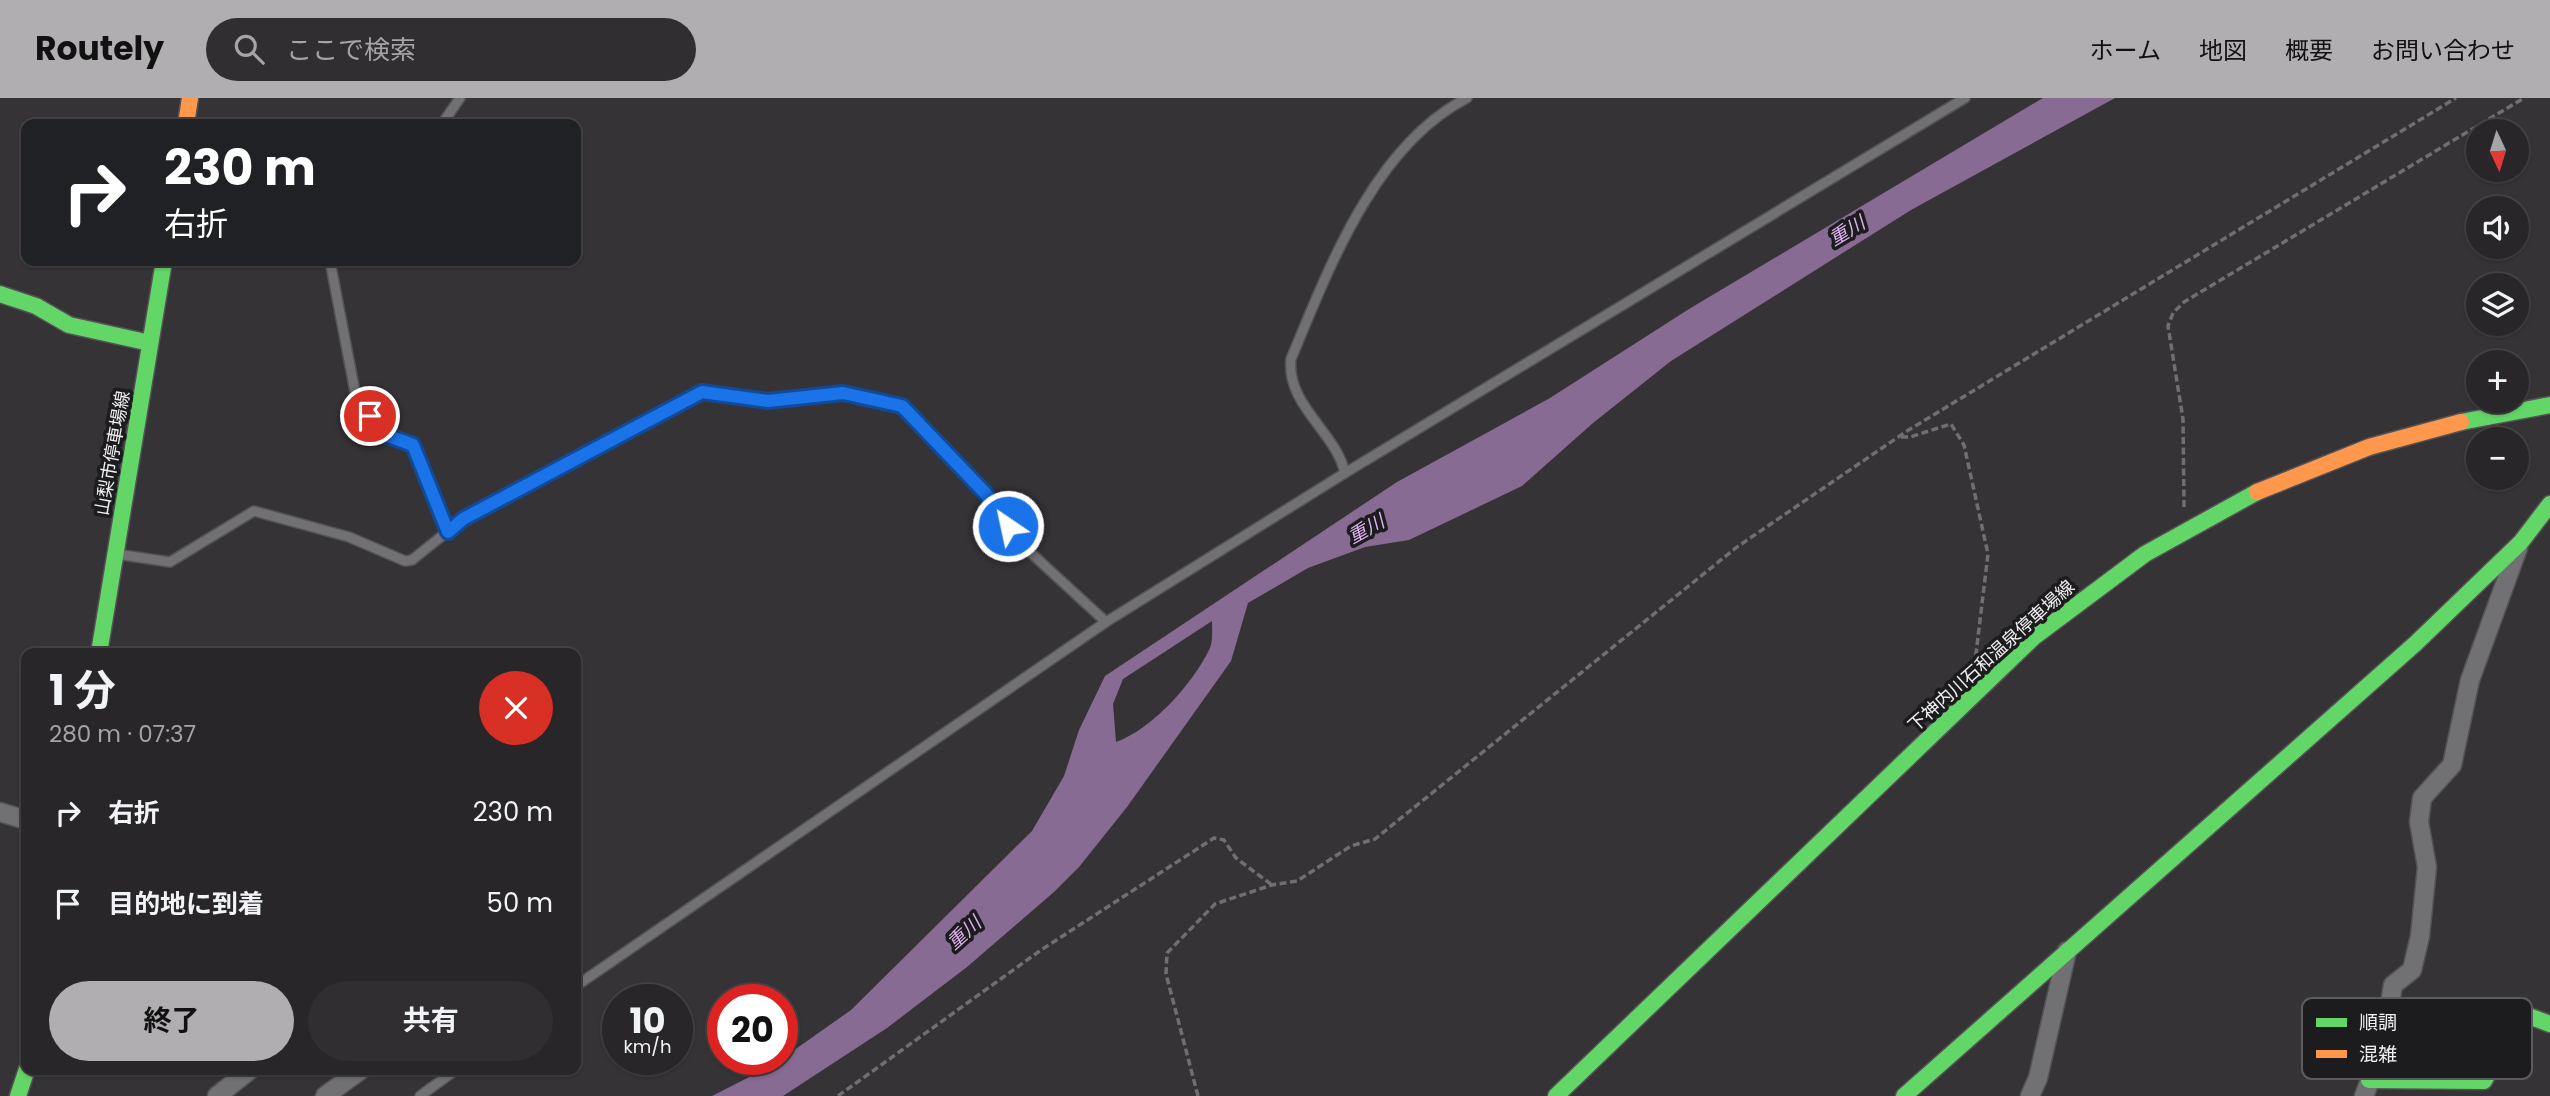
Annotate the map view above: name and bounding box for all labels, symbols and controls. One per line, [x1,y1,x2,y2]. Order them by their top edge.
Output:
search box [206,18,696,81]
text: Routely [35,25,164,72]
icon: search [230,30,268,68]
text: ここで検索 [286,32,416,68]
text: ホーム [2090,34,2161,67]
text: 地図 [2199,34,2247,67]
text: 概要 [2285,34,2333,67]
text: お問い合わせ [2371,34,2515,67]
north arrow [2466,119,2529,182]
map controls [2466,119,2529,490]
text: 230 m [164,134,316,202]
icon: right [49,147,140,238]
button: sound [2466,196,2529,259]
text: 右折 [164,201,228,246]
water label: 重川 [1824,209,1872,252]
button: layers [2466,273,2529,336]
button: + [2466,350,2529,413]
pin [340,386,400,446]
street label: 山梨市停車場線 [89,389,135,517]
icon: arrive [351,397,389,435]
button: − [2466,427,2529,490]
position arrow [971,489,1045,563]
water label: 重川 [1343,507,1391,550]
street label: 下神内川石和温泉停車場線 [1902,574,2080,738]
text: 1 分 [49,661,116,720]
button: close [479,671,553,745]
text: 280 m · 07:37 [49,718,196,750]
icon: right [49,794,87,832]
text: 230 m [473,794,553,830]
text: 右折 [108,795,160,831]
icon: arrive [49,885,87,923]
text: 50 m [487,885,553,921]
text: 目的地に到着 [108,886,264,922]
water label: 重川 [941,909,989,956]
button: 終了 [49,981,294,1061]
button: 共有 [308,981,553,1061]
speed limit sign: 20 [707,984,798,1075]
text: 10 [630,996,665,1045]
legend [2302,998,2532,1079]
text: 順調 [2359,1009,2397,1036]
text: km/h [624,1034,671,1059]
text: 混雑 [2359,1041,2397,1068]

